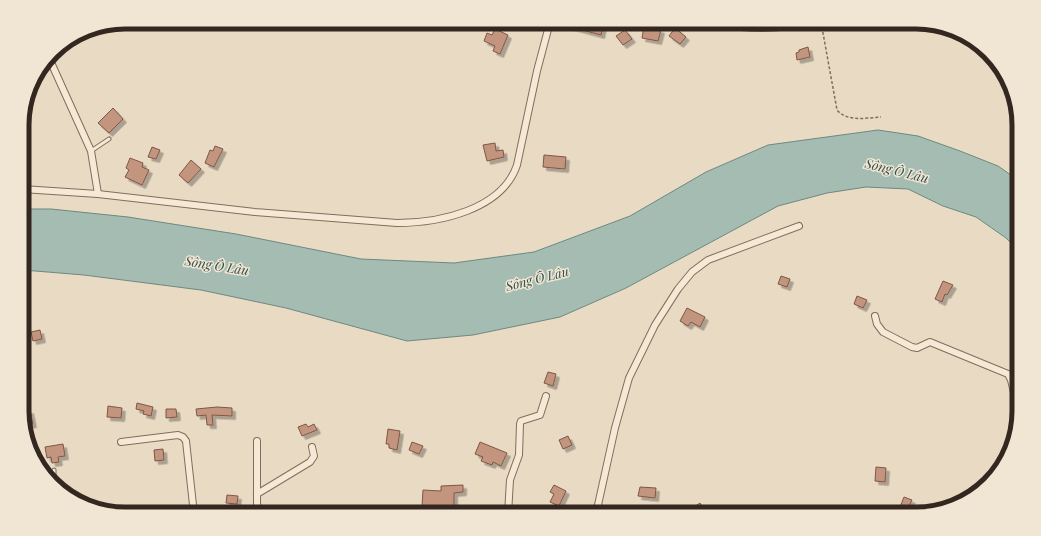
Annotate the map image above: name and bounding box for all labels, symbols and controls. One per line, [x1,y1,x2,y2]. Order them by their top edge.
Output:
water label: Sông Ô Lâu [863,154,930,186]
water label: Sông Ô Lâu [183,251,250,278]
water label: Sông Ô Lâu [503,262,570,294]

